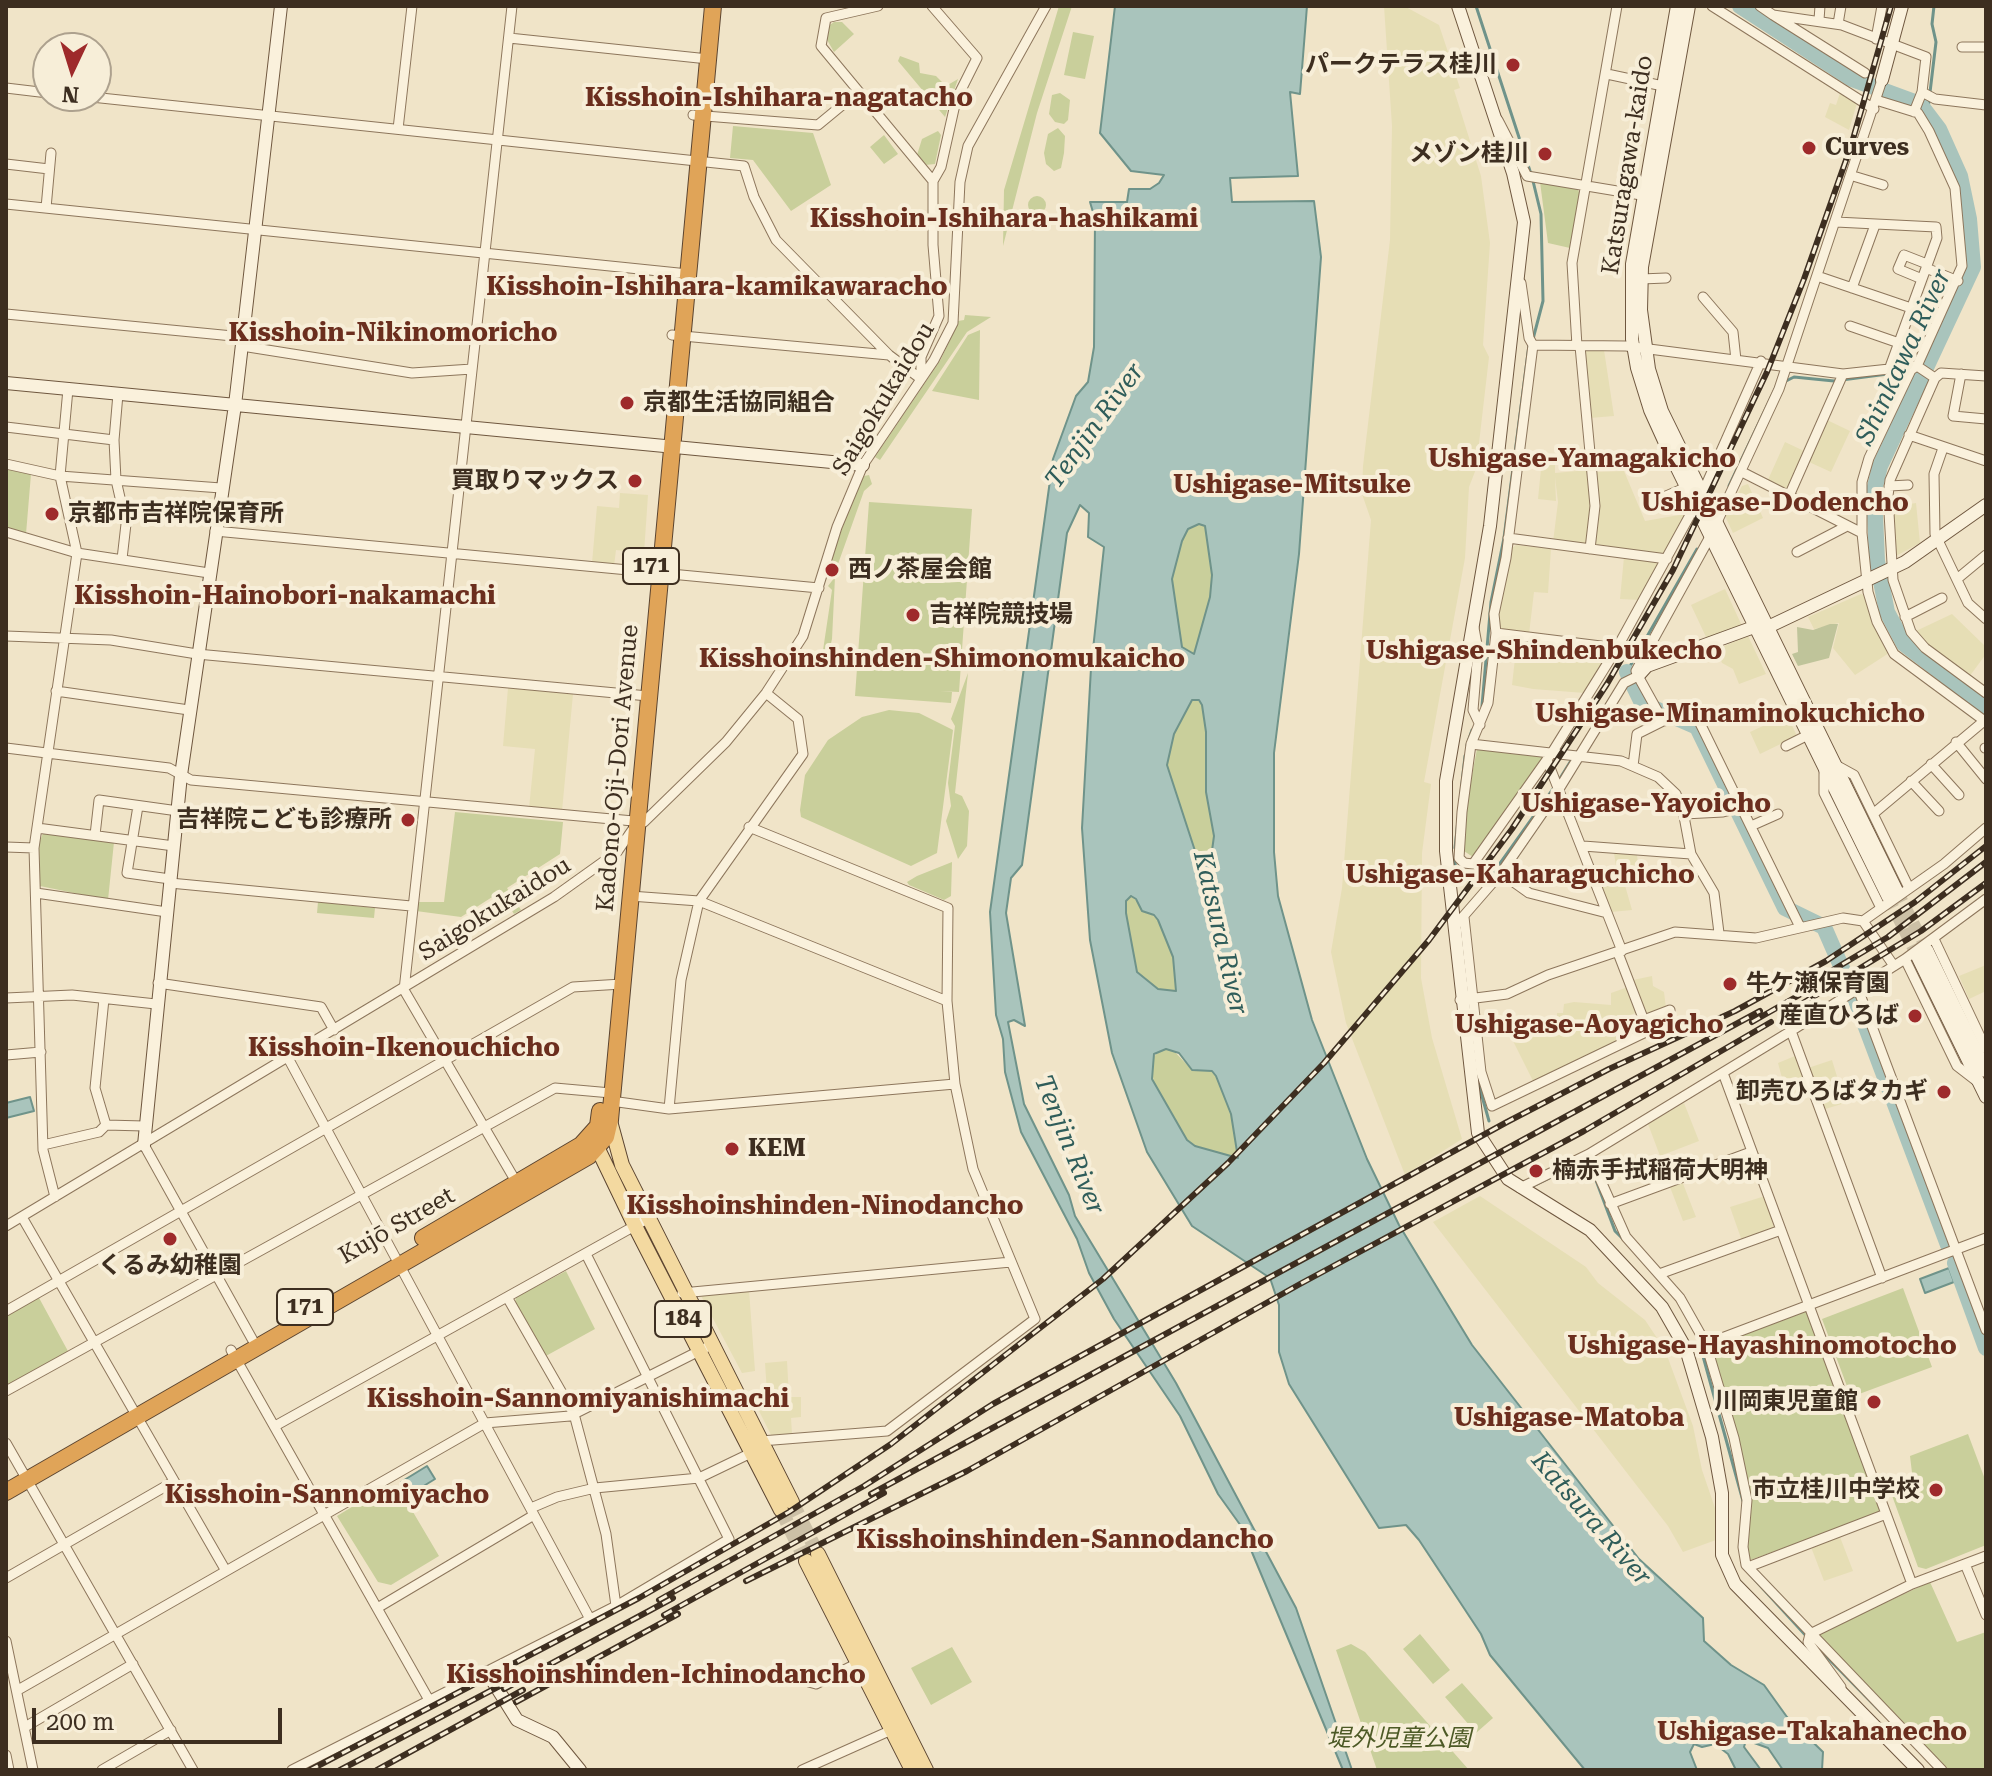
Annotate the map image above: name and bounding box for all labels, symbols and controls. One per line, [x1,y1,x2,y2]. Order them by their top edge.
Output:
north arrow [32,32,112,112]
place label: パークテラス桂川 [1305,51,1497,79]
street label: Katsuragawa-kaido [1596,53,1660,277]
marker: パークテラス桂川 [1504,56,1522,74]
text: N [61,81,80,108]
district label: Kisshoin-Ishihara-nagatacho [585,82,973,114]
place label: Curves [1825,134,1909,162]
marker: Curves [1800,139,1818,157]
place label: メゾン桂川 [1409,140,1529,168]
marker: メゾン桂川 [1536,145,1554,163]
district label: Kisshoin-Ishihara-hashikami [810,203,1198,235]
water label: Shinkawa River [1850,264,1958,450]
district label: Kisshoin-Ishihara-kamikawaracho [486,271,948,303]
district label: Kisshoin-Nikinomoricho [228,317,558,349]
street label: Saigokukaidou [827,317,941,481]
water label: Tenjin River [1039,357,1151,495]
place label: 京都生活協同組合 [643,389,835,417]
marker: 京都生活協同組合 [618,394,636,412]
district label: Ushigase-Yamagakicho [1428,443,1736,475]
place label: 買取りマックス [451,467,619,495]
district label: Ushigase-Mitsuke [1173,469,1411,501]
marker: 買取りマックス [626,472,644,490]
district label: Ushigase-Dodencho [1641,487,1909,519]
place label: 京都市吉祥院保育所 [68,500,284,528]
marker: 京都市吉祥院保育所 [43,505,61,523]
road number: 171 [623,548,679,584]
place label: 西ノ茶屋会館 [848,556,992,584]
marker: 西ノ茶屋会館 [823,561,841,579]
district label: Kisshoin-Hainobori-nakamachi [74,580,496,612]
place label: 吉祥院競技場 [929,601,1073,629]
marker: 吉祥院競技場 [904,606,922,624]
street label: Kadono-Oji-Dori Avenue [591,623,645,913]
district label: Ushigase-Shindenbukecho [1366,635,1722,667]
district label: Kisshoinshinden-Shimonomukaicho [699,643,1185,675]
district label: Ushigase-Minaminokuchicho [1535,698,1925,730]
district label: Ushigase-Yayoicho [1521,788,1771,820]
place label: 吉祥院こども診療所 [176,806,392,834]
marker: 吉祥院こども診療所 [399,811,417,829]
water label: Katsura River [1186,848,1254,1018]
street label: Saigokukaidou [414,851,576,967]
district label: Ushigase-Kaharaguchicho [1345,859,1695,891]
place label: 牛ケ瀬保育園 [1746,970,1890,998]
marker: 牛ケ瀬保育園 [1721,975,1739,993]
place label: 産直ひろば [1779,1002,1899,1030]
marker: 産直ひろば [1906,1007,1924,1025]
district label: Ushigase-Aoyagicho [1455,1009,1723,1041]
district label: Kisshoin-Ikenouchicho [248,1032,560,1064]
water label: Tenjin River [1027,1071,1111,1219]
place label: 卸売ひろばタカギ [1736,1078,1928,1106]
marker: 卸売ひろばタカギ [1935,1083,1953,1101]
place label: KEM [748,1135,806,1163]
marker: KEM [723,1140,741,1158]
place label: 楠赤手拭稲荷大明神 [1552,1157,1768,1185]
marker: 楠赤手拭稲荷大明神 [1527,1162,1545,1180]
street label: Kujō Street [334,1181,460,1271]
district label: Kisshoinshinden-Ninodancho [626,1190,1024,1222]
marker: くるみ幼稚園 [161,1230,179,1248]
place label: くるみ幼稚園 [98,1252,242,1280]
road number: 171 [277,1289,333,1325]
road number: 184 [655,1301,711,1337]
district label: Ushigase-Hayashinomotocho [1567,1330,1957,1362]
district label: Kisshoin-Sannomiyanishimachi [367,1383,789,1415]
place label: 川岡東児童館 [1714,1388,1858,1416]
marker: 川岡東児童館 [1865,1393,1883,1411]
district label: Ushigase-Matoba [1454,1402,1684,1434]
water label: Katsura River [1524,1446,1658,1592]
place label: 市立桂川中学校 [1752,1476,1920,1504]
district label: Kisshoin-Sannomiyacho [165,1479,489,1511]
marker: 市立桂川中学校 [1927,1481,1945,1499]
district label: Kisshoinshinden-Sannodancho [856,1524,1274,1556]
district label: Kisshoinshinden-Ichinodancho [446,1659,866,1691]
scale bar [36,1692,286,1742]
text: 200 m [46,1708,114,1736]
district label: Ushigase-Takahanecho [1657,1716,1967,1748]
park label: 堤外児童公園 [1327,1725,1471,1753]

